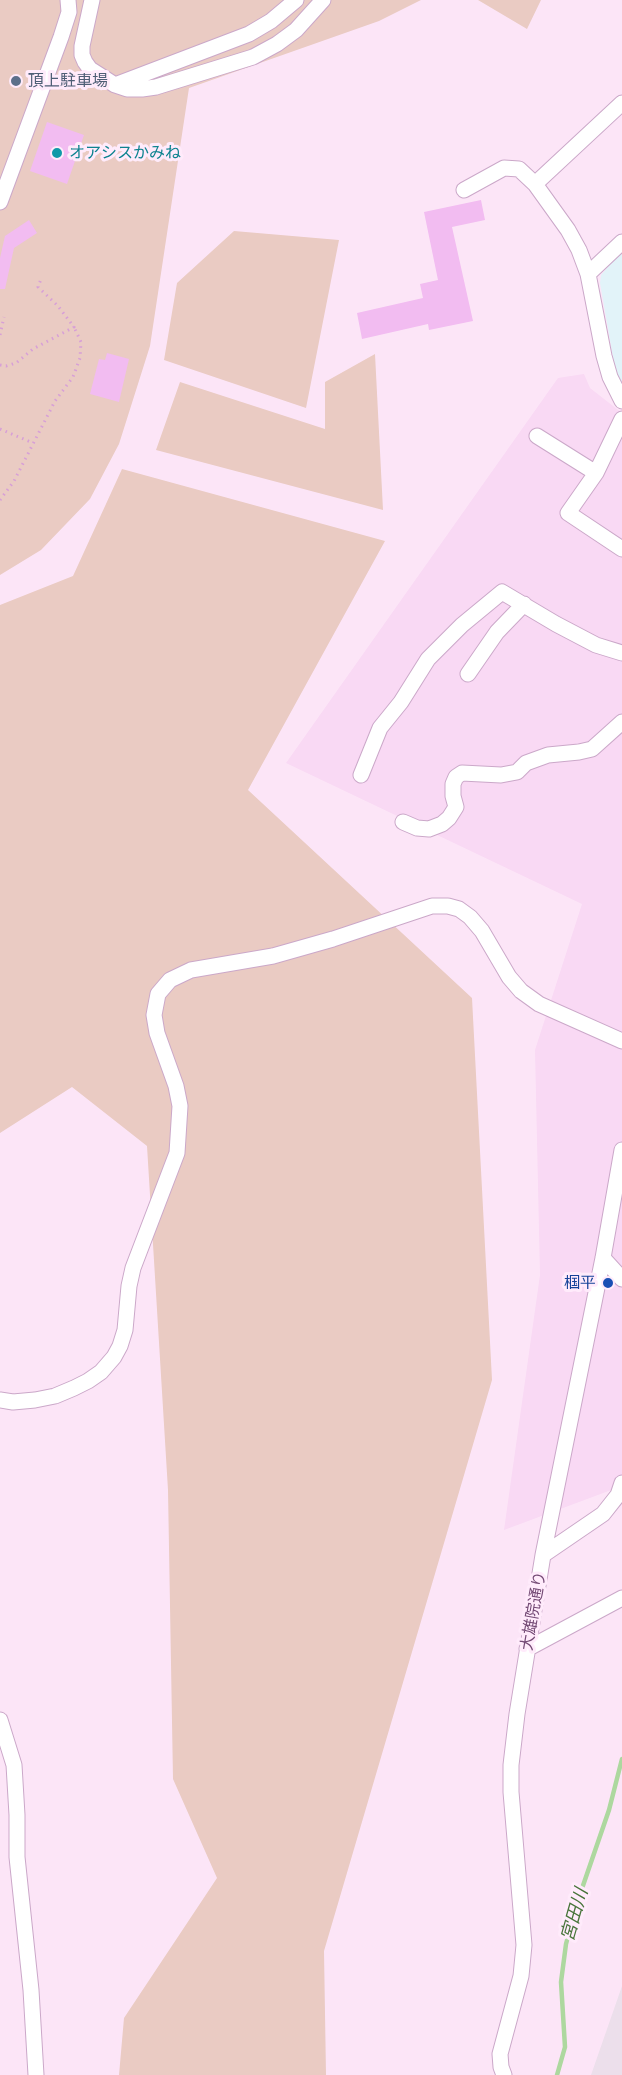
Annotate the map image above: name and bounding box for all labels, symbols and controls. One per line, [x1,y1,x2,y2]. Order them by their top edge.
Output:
place label: 頂上駐車場 [28,71,108,91]
marker: 頂上駐車場 [9,74,23,88]
place label: オアシスかみね [69,143,181,163]
marker: オアシスかみね [50,146,64,160]
place label: 椢平 [564,1273,596,1293]
marker: 椢平 [601,1276,615,1290]
street label: 大雄院通り [518,1570,550,1652]
water label: 宮田川 [557,1886,593,1944]

